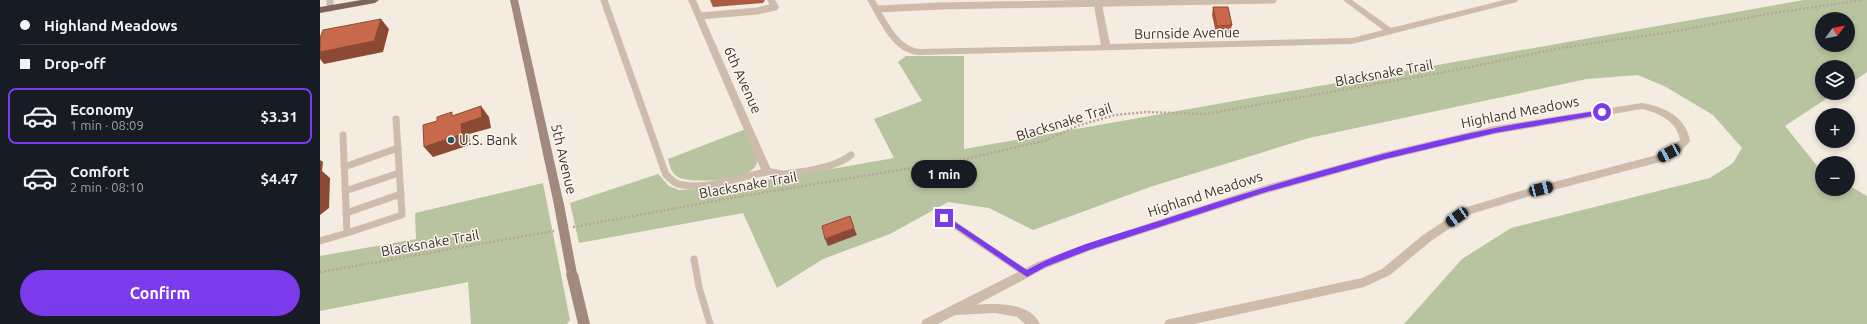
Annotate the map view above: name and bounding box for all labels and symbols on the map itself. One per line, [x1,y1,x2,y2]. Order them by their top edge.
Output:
north arrow [1815,12,1855,52]
street label: Burnside Avenue [1134,24,1240,42]
street label: 6th Avenue [721,44,765,116]
street label: Blacksnake Trail [1334,56,1435,89]
street label: Highland Meadows [1460,93,1580,131]
street label: Blacksnake Trail [1014,100,1114,144]
route start [1593,103,1611,121]
street label: 5th Avenue [548,122,580,196]
place label: U.S. Bank [459,132,517,148]
marker: U.S. Bank [446,135,456,145]
car [1656,142,1682,164]
callout: 1 min [911,160,977,188]
street label: Blacksnake Trail [698,168,799,201]
street label: Highland Meadows [1146,168,1264,220]
car [1528,180,1554,198]
car [1444,205,1470,229]
route end [935,209,953,227]
street label: Blacksnake Trail [380,226,481,259]

